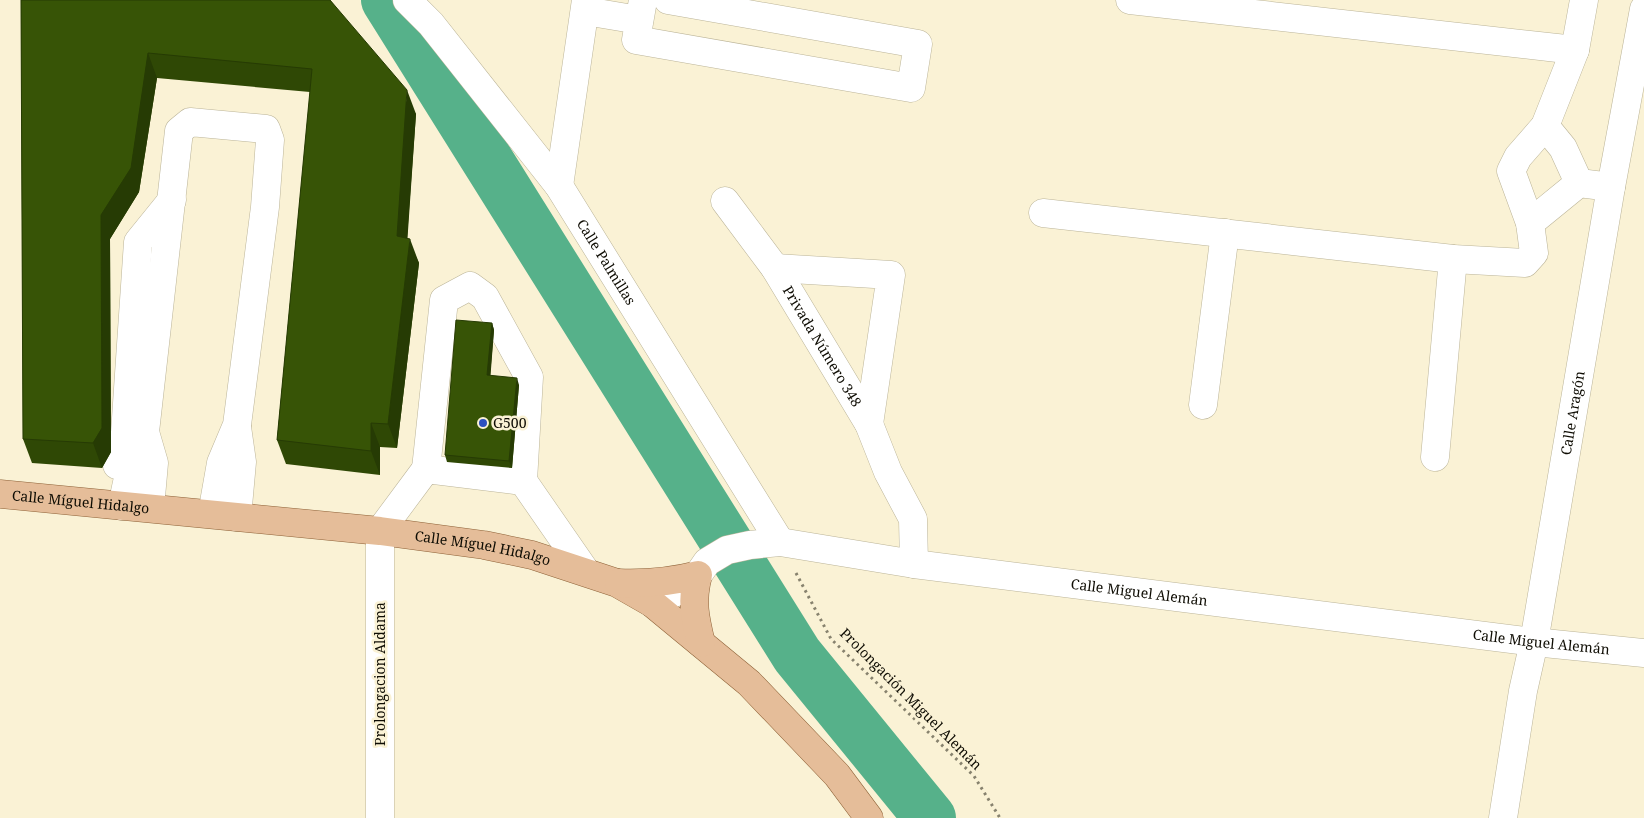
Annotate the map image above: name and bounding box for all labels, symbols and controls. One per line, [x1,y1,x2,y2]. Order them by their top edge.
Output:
street label: Calle Palmillas [573,215,641,308]
street label: Privada Número 348 [779,282,866,410]
street label: Calle Aragón [1556,369,1589,456]
place label: G500 [493,413,527,432]
marker: G500 [477,417,489,429]
street label: Calle Míguel Hidalgo [11,485,150,517]
street label: Calle Míguel Hidalgo [414,526,553,570]
street label: Calle Miguel Alemán [1070,574,1209,610]
street label: Prolongacion Aldama [370,602,389,746]
street label: Prolongación Miguel Alemán [836,624,986,774]
street label: Calle Miguel Alemán [1472,624,1611,659]

